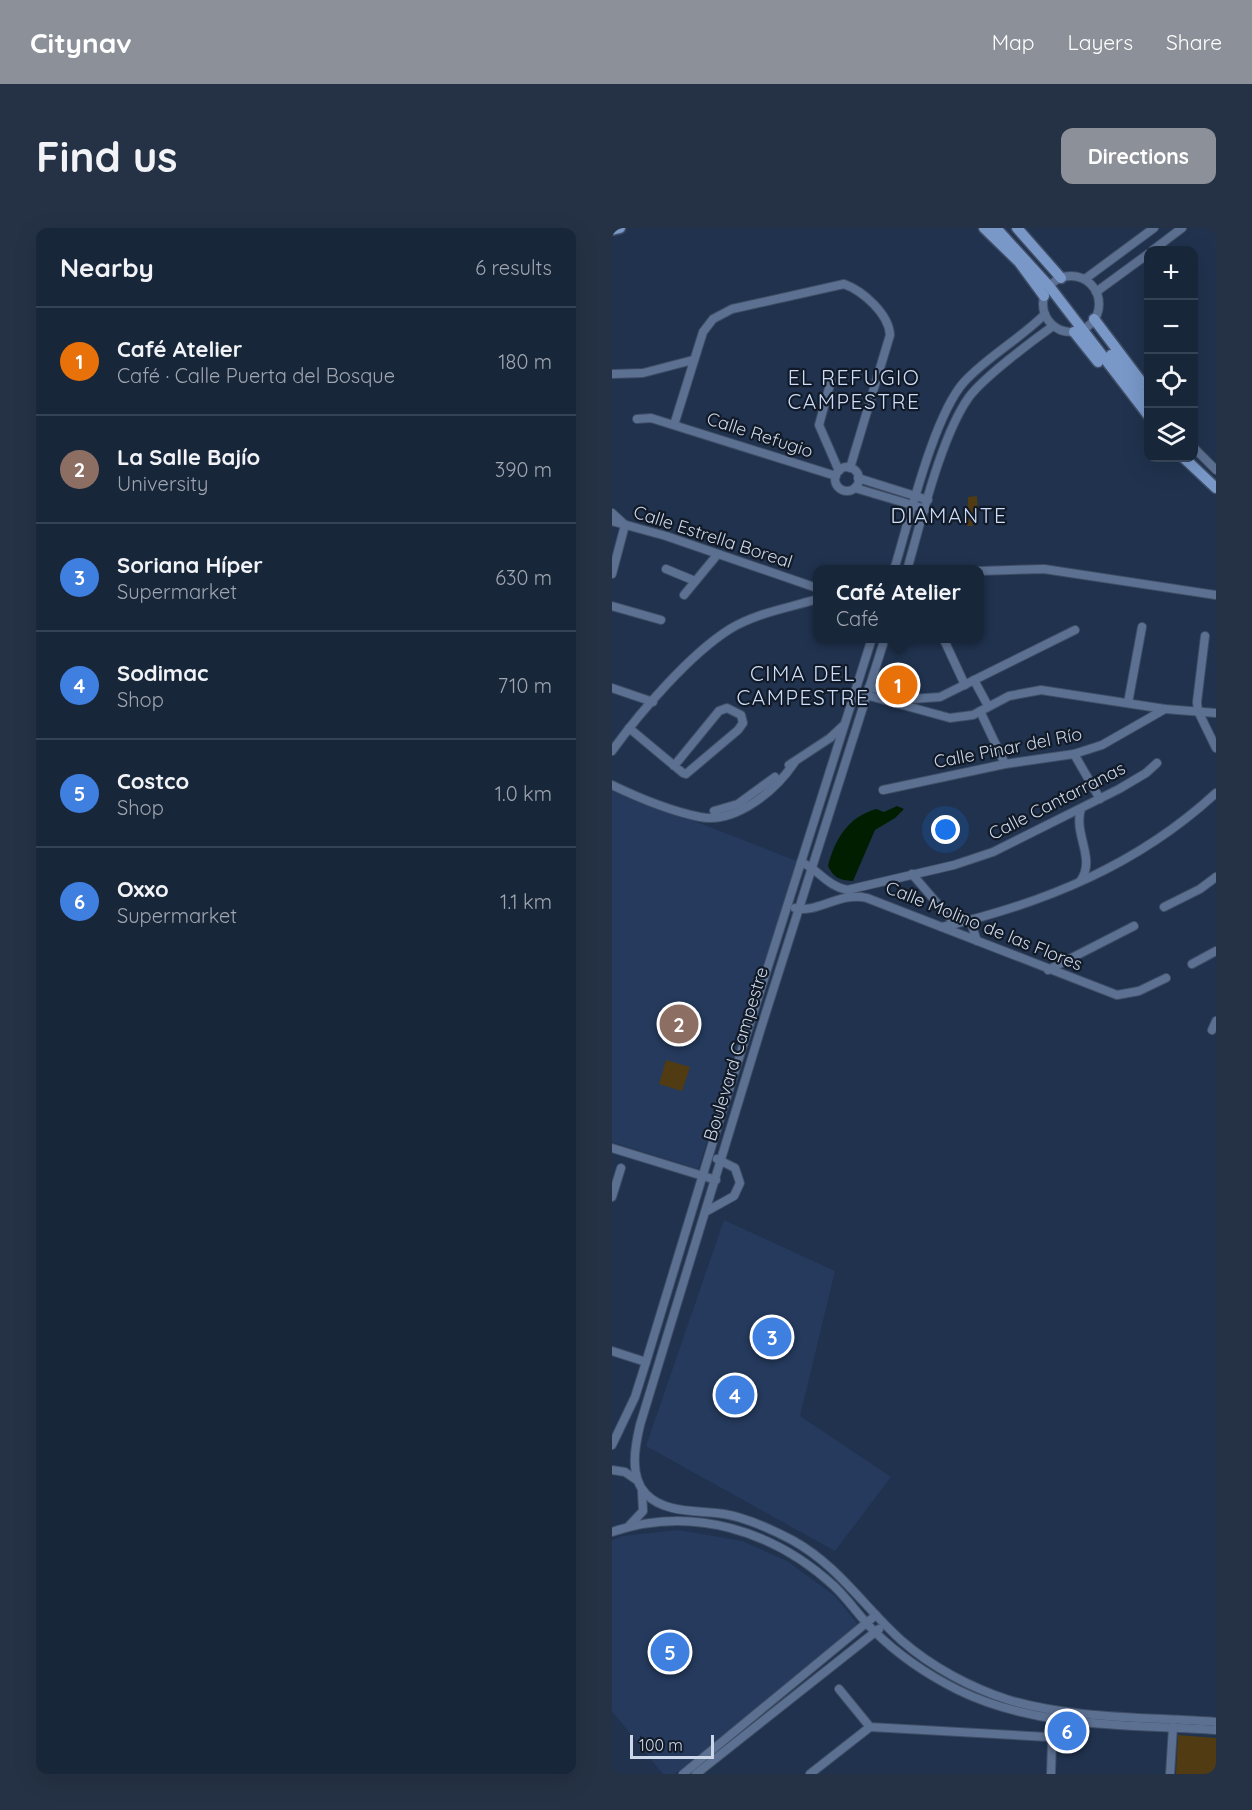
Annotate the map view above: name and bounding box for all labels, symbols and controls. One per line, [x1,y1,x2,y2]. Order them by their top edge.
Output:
text: Citynav [30,25,132,60]
text: Map [992,29,1035,55]
text: Layers [1068,29,1133,55]
text: Share [1166,29,1222,55]
button: Directions [1061,128,1216,184]
text: Find us [36,130,178,183]
map controls [1144,246,1198,462]
button: + [1144,246,1198,300]
text: Nearby [60,251,154,284]
text: 6 results [475,255,552,280]
button: − [1144,300,1198,354]
text: Café Atelier [117,335,242,363]
text: 1 [76,349,83,374]
text: 180 m [498,349,552,374]
button: locate [1144,354,1198,408]
text: Café · Calle Puerta del Bosque [117,363,395,388]
district label: EL REFUGIO CAMPESTRE [787,364,921,414]
street label: Calle Refugio [704,407,816,463]
button: layers [1144,408,1198,462]
text: La Salle Bajío [117,443,260,471]
text: 2 [74,457,85,482]
text: 390 m [495,457,552,482]
text: University [117,471,208,496]
street label: Calle Estrella Boreal [631,500,796,573]
district label: DIAMANTE [891,502,1007,528]
text: Soriana Híper [117,551,263,579]
text: 3 [74,565,85,590]
text: 630 m [495,565,552,590]
popup [813,565,984,643]
text: Café Atelier [836,578,961,606]
text: Supermarket [117,579,237,604]
text: Café [836,606,879,631]
text: Sodimac [117,659,208,687]
district label: CIMA DEL CAMPESTRE [736,660,870,710]
pin: 1 [878,662,918,708]
text: 4 [74,673,85,698]
text: 710 m [498,673,552,698]
text: Shop [117,687,164,712]
street label: Calle Pinar del Río [932,722,1084,773]
street label: Calle Cantarranas [985,756,1129,845]
text: Costco [117,767,189,795]
text: 5 [74,781,85,806]
text: 1.0 km [495,781,552,806]
text: Shop [117,795,164,820]
your location [931,815,960,844]
text: Oxxo [117,875,169,903]
street label: Calle Molino de las Flores [882,875,1086,976]
text: 6 [74,889,85,914]
text: 1.1 km [500,889,552,914]
text: Supermarket [117,903,237,928]
street label: Boulevard Campestre [698,964,773,1144]
pin: 2 [660,1002,698,1046]
pin: 3 [752,1314,792,1360]
pin: 4 [716,1372,754,1418]
pin: 5 [650,1630,690,1674]
pin: 6 [1048,1708,1086,1754]
scale bar [630,1732,714,1760]
text: 100 m [639,1735,683,1755]

